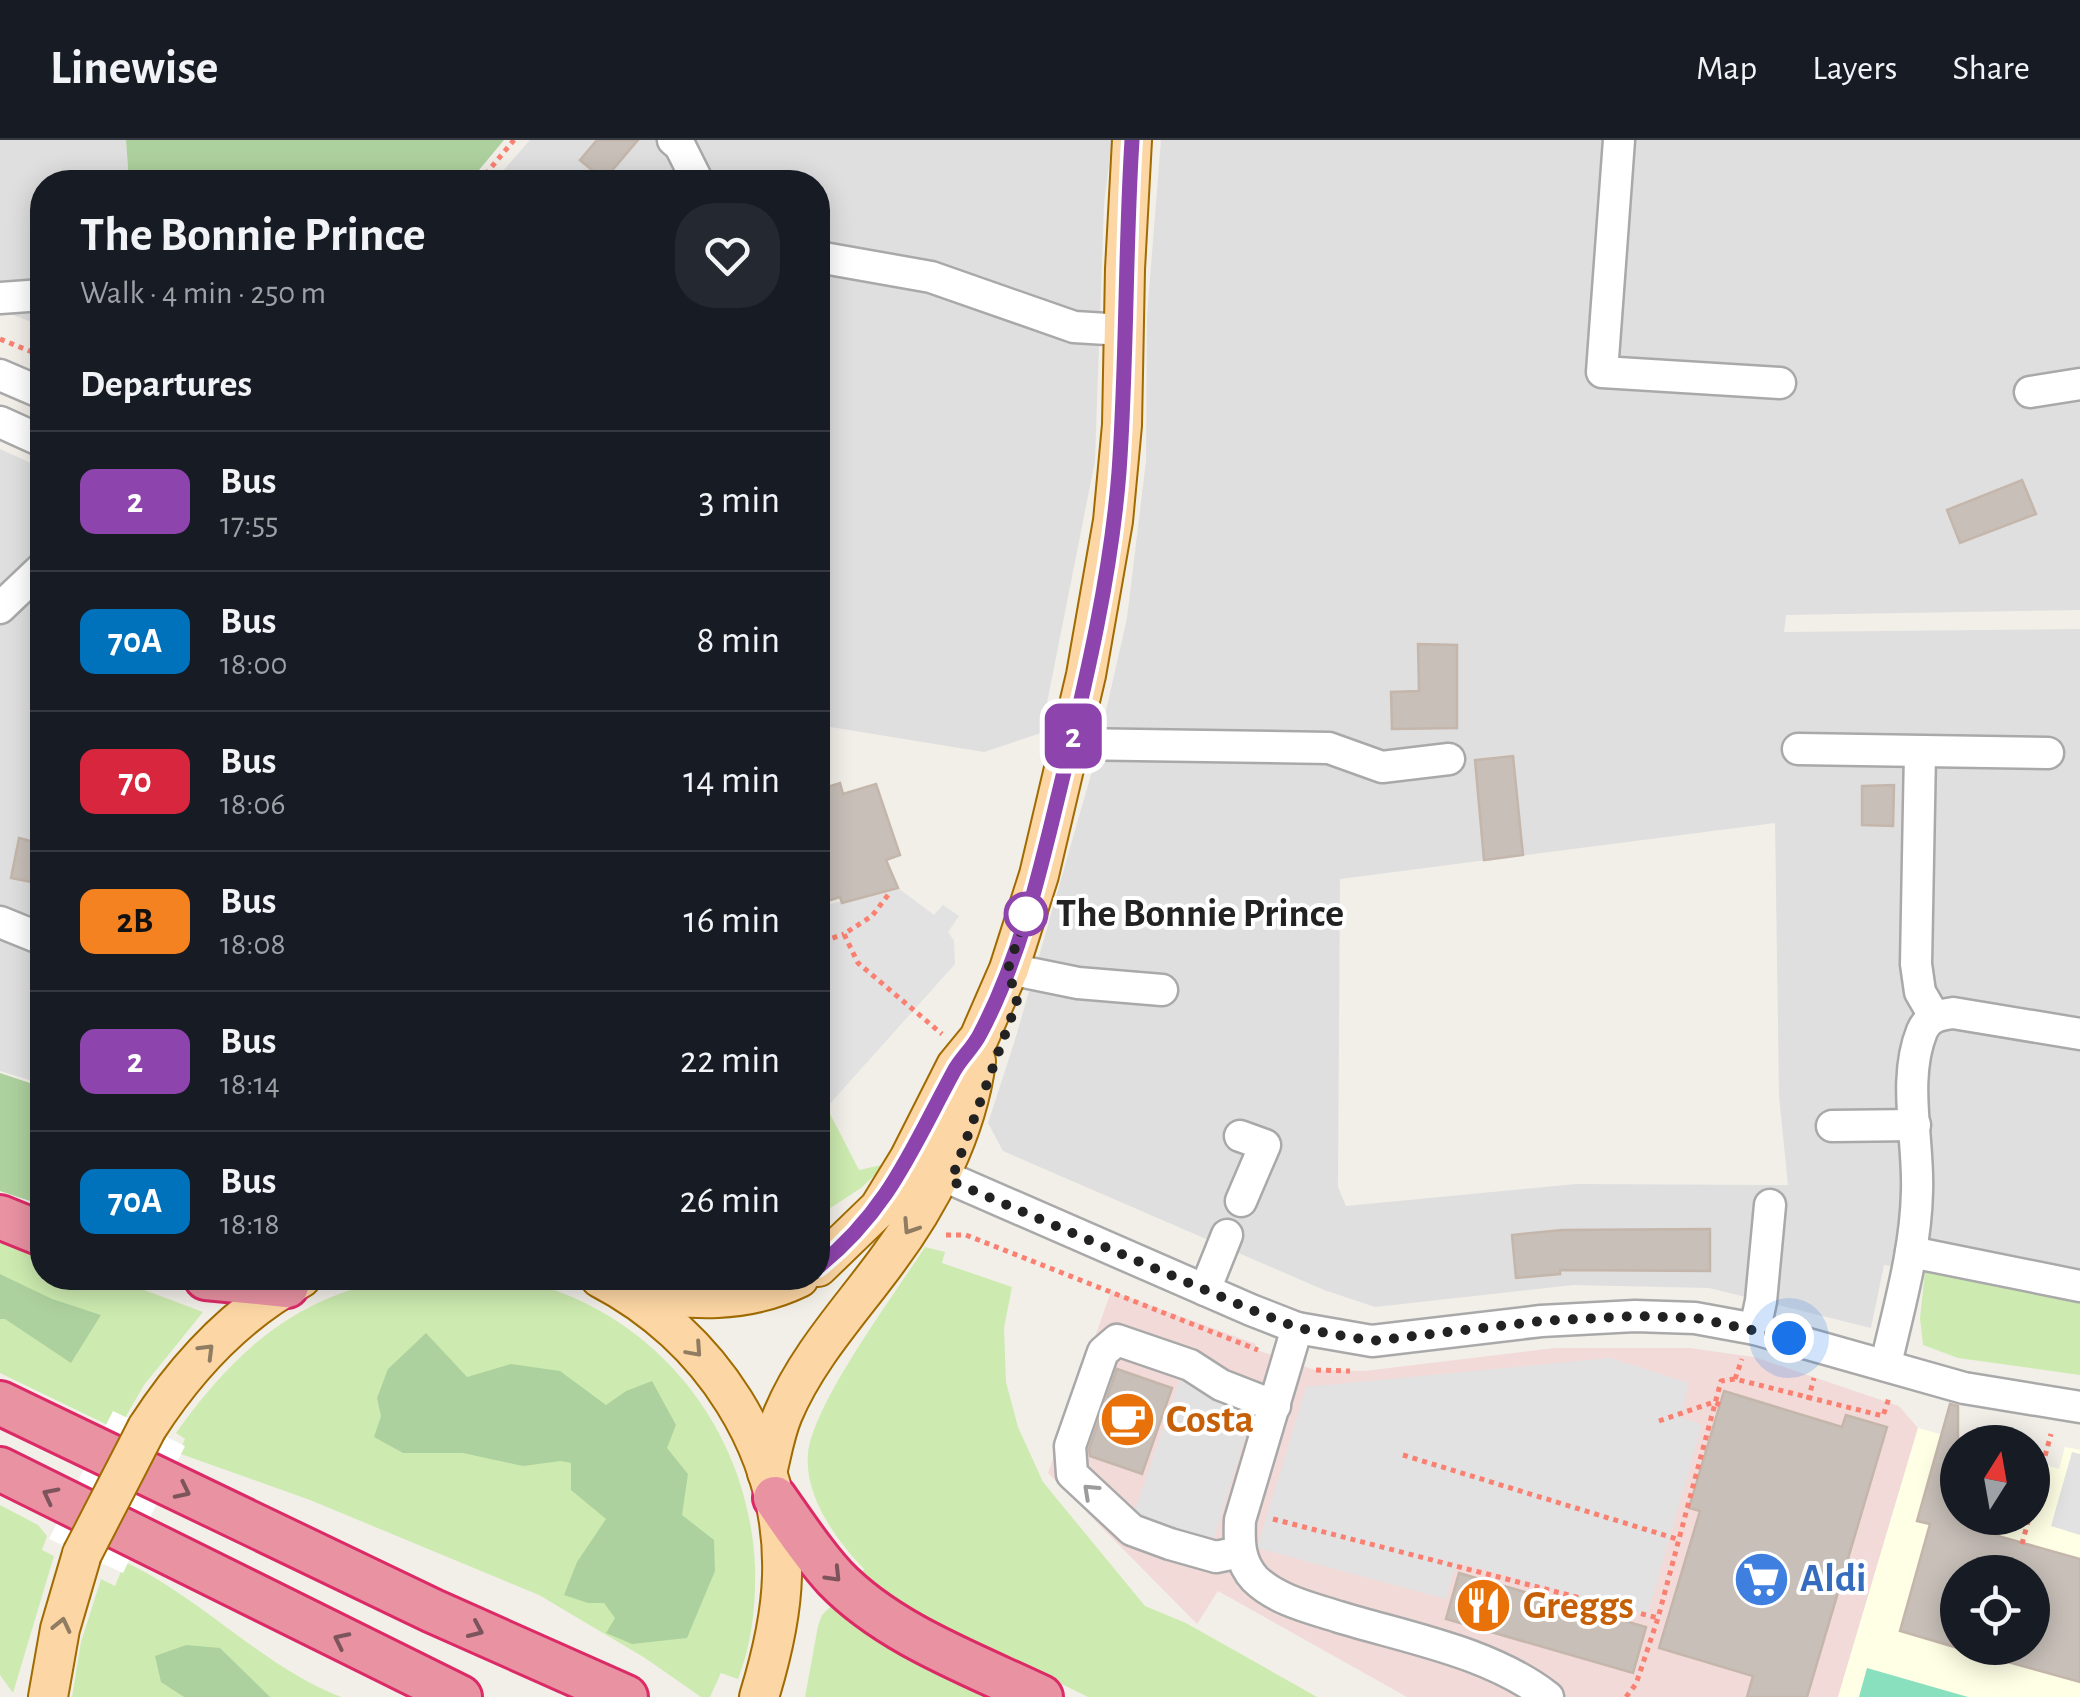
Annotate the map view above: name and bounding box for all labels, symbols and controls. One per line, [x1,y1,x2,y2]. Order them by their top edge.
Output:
text: Linewise [50,45,218,93]
text: Map [1696,51,1757,86]
text: Layers [1812,51,1897,86]
text: Share [1952,51,2030,86]
button: heart [675,203,780,308]
text: The Bonnie Prince [80,212,426,260]
text: Walk · 4 min · 250 m [80,277,326,309]
text: Departures [80,366,252,404]
text: Bus [220,463,276,501]
text: 3 min [699,482,780,520]
text: 2 [127,484,143,519]
text: 17:55 [220,508,278,540]
text: Bus [220,603,276,641]
text: 8 min [697,622,780,660]
text: 70A [108,624,162,659]
text: 18:00 [220,648,287,680]
line badge: 2 [1040,704,1106,768]
text: 2 [1065,719,1081,754]
text: Bus [220,743,276,781]
text: 14 min [683,762,780,800]
text: 70 [118,764,152,799]
text: 18:06 [220,788,285,820]
text: Bus [220,883,276,921]
marker: The Bonnie Prince [1005,893,1047,935]
place label: The Bonnie Prince [1056,894,1344,934]
text: 16 min [684,902,780,940]
text: 2B [117,904,153,939]
text: 18:08 [220,928,286,960]
text: Bus [220,1023,276,1061]
text: 22 min [680,1042,780,1080]
text: 2 [127,1044,143,1079]
text: 18:14 [220,1068,280,1100]
text: Bus [220,1163,276,1201]
text: 26 min [679,1182,780,1220]
text: 70A [108,1184,162,1219]
text: 18:18 [220,1208,280,1240]
one-way arrow [904,1216,923,1234]
your location [1764,1313,1814,1363]
one-way arrow [683,1338,701,1357]
one-way arrow [195,1344,213,1362]
cafe icon: Costa [1097,1390,1157,1450]
place label: Costa [1166,1400,1254,1440]
north arrow [1940,1425,2050,1535]
map controls [1940,1425,2050,1665]
one-way arrow [172,1479,190,1498]
one-way arrow [1083,1485,1102,1503]
one-way arrow [42,1487,60,1507]
supermarket icon: Aldi [1731,1549,1791,1609]
button: locate [1940,1555,2050,1665]
place label: Aldi [1800,1559,1866,1599]
one-way arrow [822,1563,840,1581]
restaurant icon: Greggs [1454,1576,1514,1636]
place label: Greggs [1523,1586,1634,1626]
one-way arrow [50,1617,71,1634]
one-way arrow [466,1618,484,1638]
one-way arrow [333,1633,351,1652]

